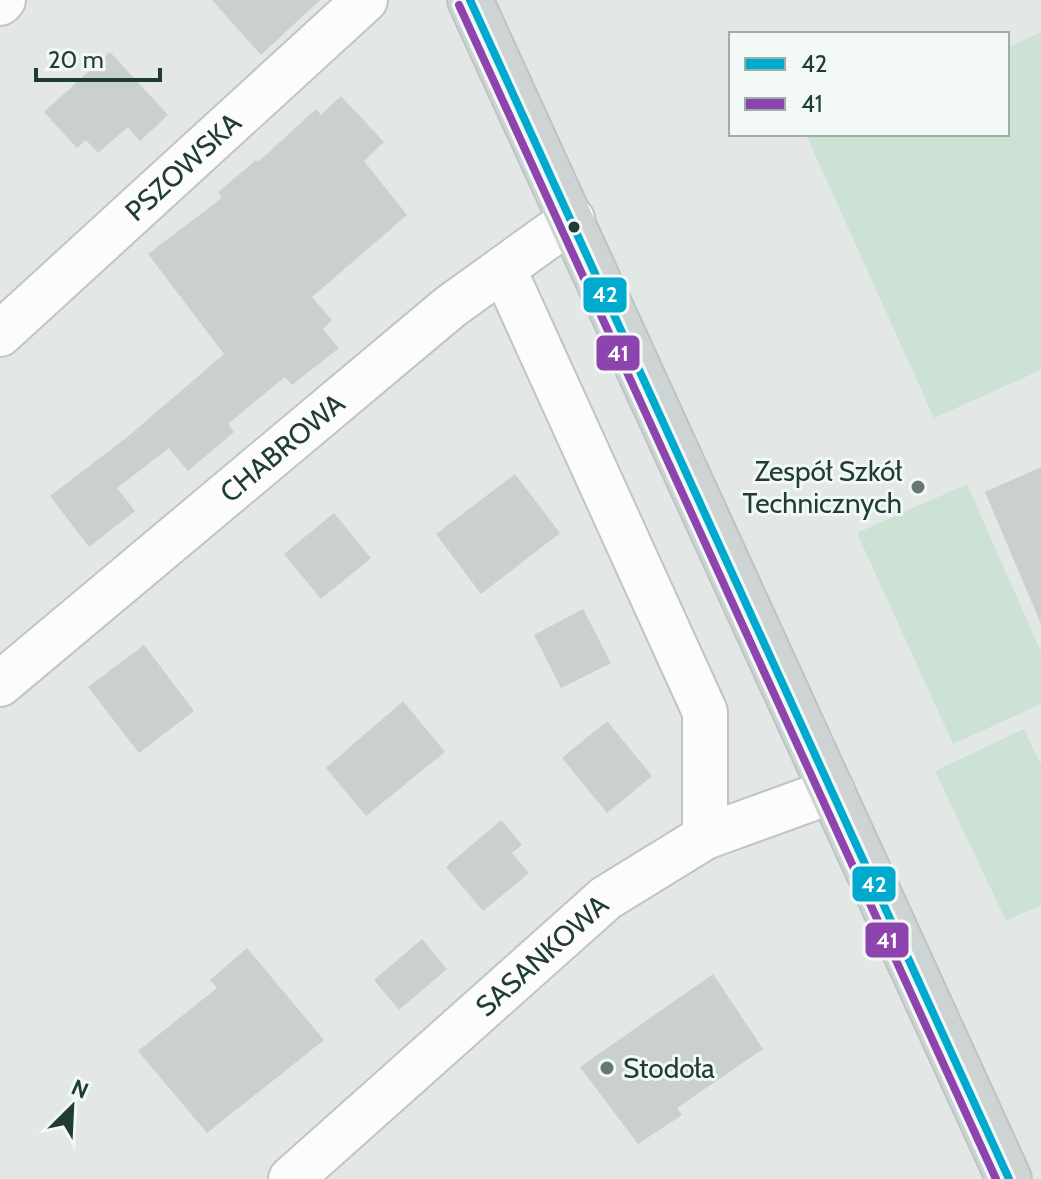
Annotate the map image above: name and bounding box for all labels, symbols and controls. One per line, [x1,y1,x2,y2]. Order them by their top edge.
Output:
scale bar [36,32,160,82]
legend [729,32,1009,136]
text: 20 m [48,45,104,74]
text: 42 [801,49,827,78]
text: 41 [801,89,823,118]
street label: PSZOWSKA [118,105,248,228]
unlabelled marker [566,219,582,235]
line badge: 42 [582,276,628,314]
text: 42 [592,281,618,308]
line badge: 41 [595,334,641,372]
text: 41 [607,340,629,367]
street label: CHABROWA [213,385,352,509]
place label: Zespół Szkół Technicznych [743,454,902,520]
marker: Zespół Szkół Technicznych [909,478,927,496]
line badge: 42 [851,865,897,903]
text: 42 [861,871,887,898]
street label: SASANKOWA [468,887,616,1023]
line badge: 41 [864,921,910,959]
text: 41 [876,927,898,954]
place label: Stodoła [623,1051,715,1085]
marker: Stodoła [598,1059,616,1077]
north arrow [32,1067,112,1147]
text: N [67,1074,93,1105]

